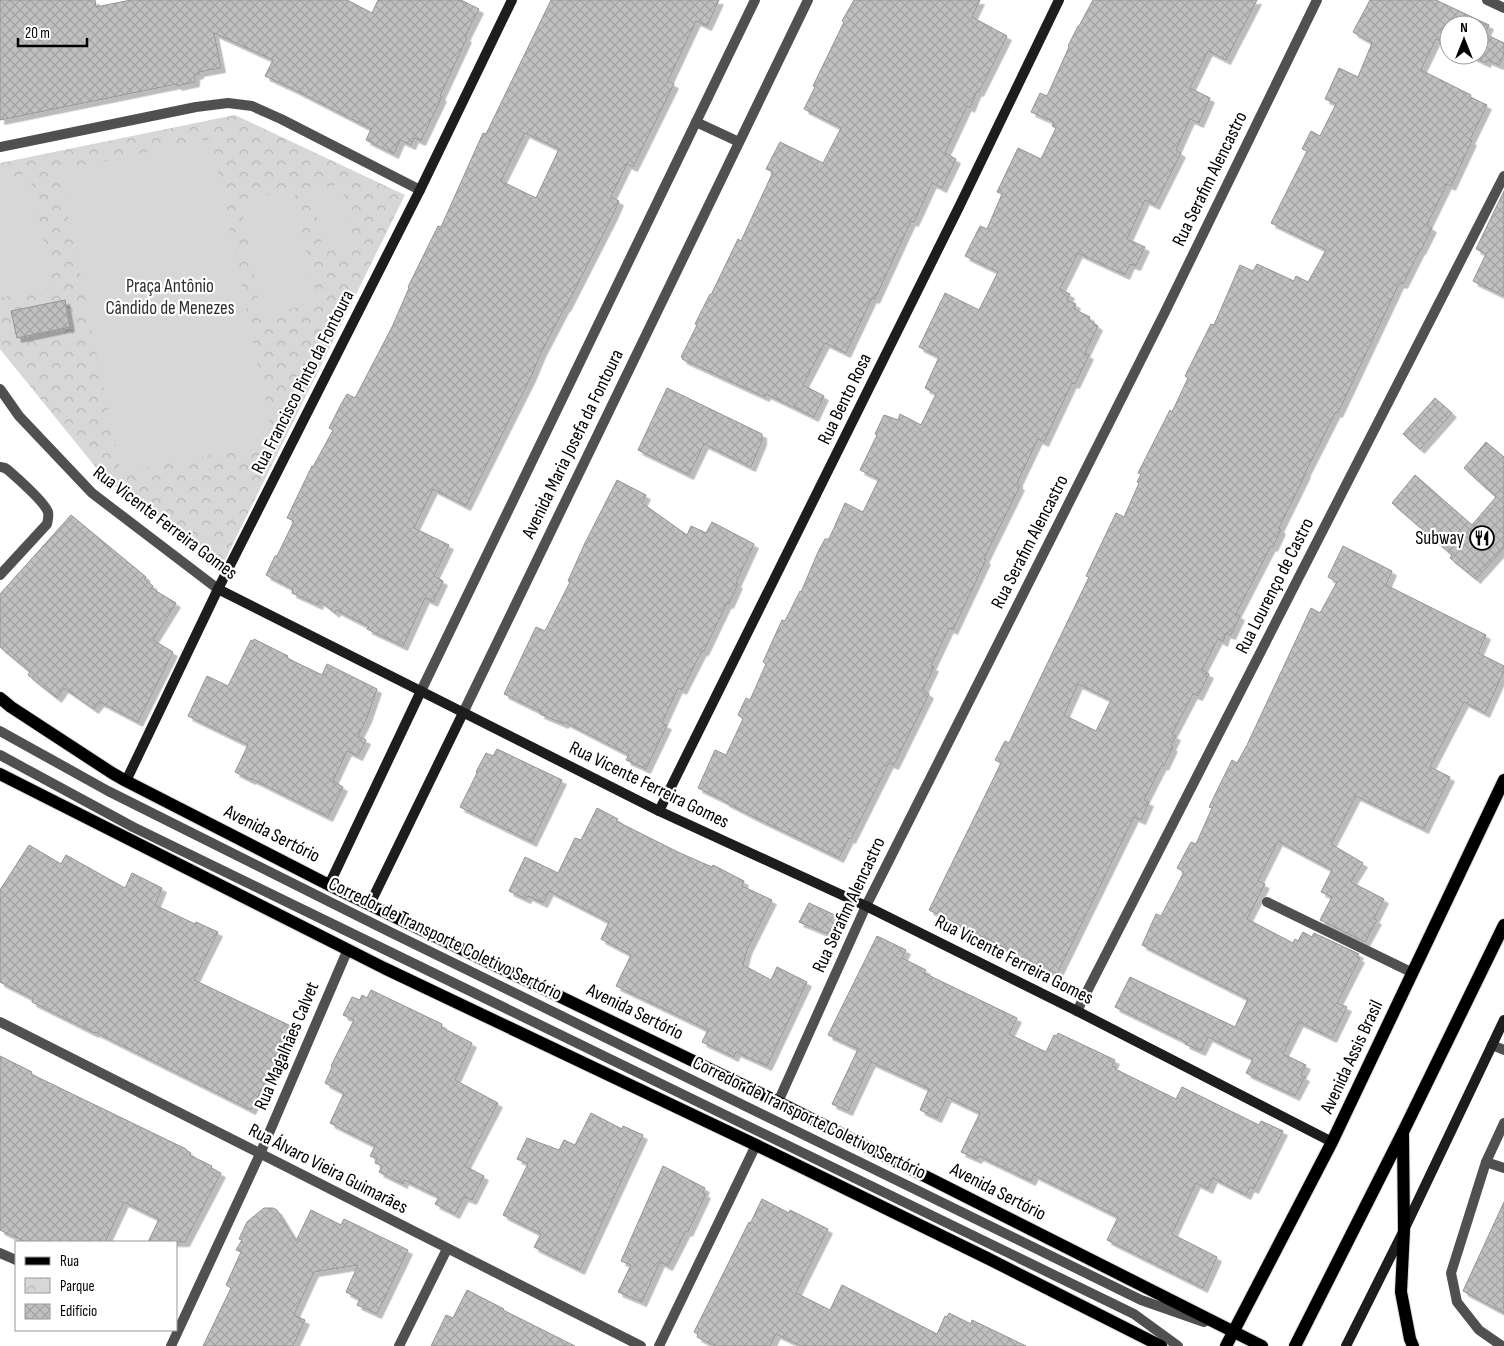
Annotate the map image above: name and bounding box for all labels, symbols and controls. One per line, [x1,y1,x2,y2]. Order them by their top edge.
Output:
scale bar [18,15,86,47]
north arrow [1439,15,1489,65]
text: N [1460,19,1468,36]
text: 20 m [25,24,50,43]
street label: Rua Serafim Alencastro [1167,108,1253,250]
park label: Praça Antônio Cândido de Menezes [106,275,235,320]
street label: Rua Francisco Pinto da Fontoura [247,286,359,478]
street label: Avenida Maria Josefa da Fontoura [517,346,629,543]
street label: Rua Bento Rosa [813,350,877,448]
street label: Rua Vicente Ferreira Gomes [88,461,242,585]
street label: Rua Serafim Alencastro [986,471,1074,613]
street label: Rua Lourenço de Castro [1231,514,1319,658]
restaurant icon: Subway [1469,525,1495,551]
place label: Subway [1415,527,1465,550]
street label: Rua Vicente Ferreira Gomes [565,736,733,834]
street label: Avenida Sertório [219,800,324,868]
street label: Rua Serafim Alencastro [808,834,890,976]
street label: Corredor de Transporte Coletivo Sertório [325,872,565,1006]
street label: Rua Vicente Ferreira Gomes [931,910,1097,1010]
street label: Rua Magalhães Calvet [250,978,324,1114]
street label: Avenida Sertório [582,978,687,1045]
street label: Avenida Assis Brasil [1315,997,1388,1118]
street label: Corredor de Transporte Coletivo Sertório [689,1051,929,1185]
street label: Rua Álvaro Vieira Guimarães [245,1119,412,1219]
street label: Avenida Sertório [945,1158,1050,1226]
legend [15,1241,178,1331]
text: Rua [60,1252,79,1271]
text: Parque [60,1277,95,1296]
text: Edifício [60,1302,97,1321]

